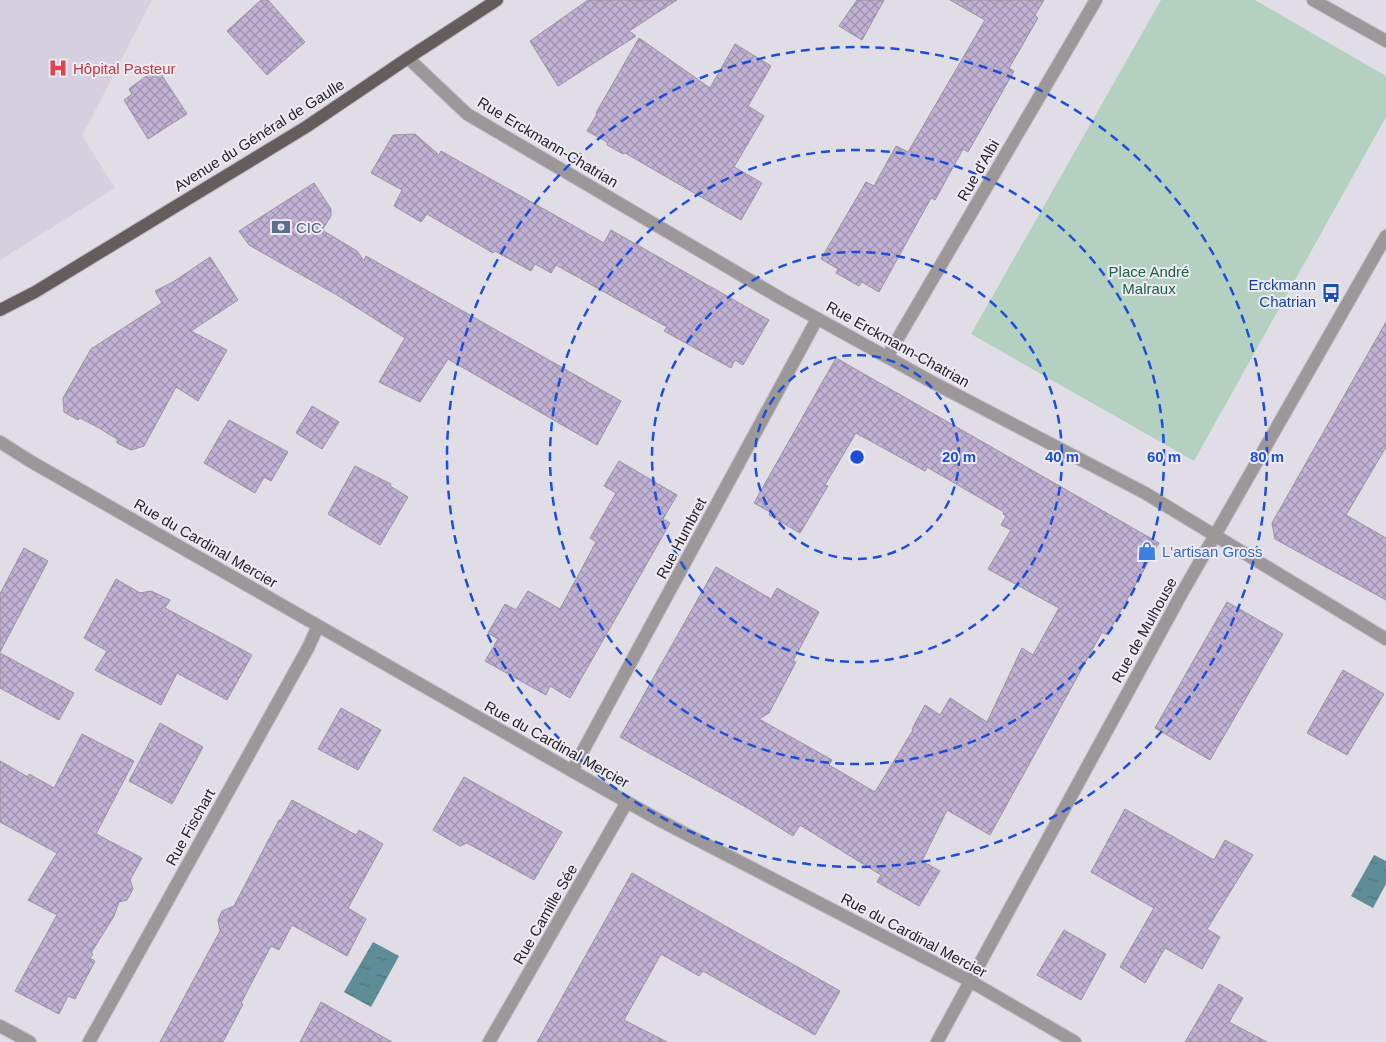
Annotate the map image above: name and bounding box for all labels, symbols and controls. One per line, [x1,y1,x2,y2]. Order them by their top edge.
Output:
hospital icon: Hôpital Pasteur [47,57,69,79]
place label: Hôpital Pasteur [73,60,176,77]
street label: Avenue du Général de Gaulle [171,75,347,195]
street label: Rue Erckmann-Chatrian [475,93,621,191]
street label: Rue d'Albi [954,136,1002,204]
bank icon: CIC [270,216,292,238]
place label: CIC [296,219,322,236]
park label: Place André Malraux [1109,263,1189,297]
place label: Erckmann Chatrian [1248,276,1316,310]
bus stop icon: Erckmann Chatrian [1320,282,1342,304]
street label: Rue Erckmann-Chatrian [824,298,972,390]
centre of rings [848,448,866,466]
text: 20 m [942,448,976,465]
text: 40 m [1045,448,1079,465]
text: 60 m [1147,448,1181,465]
text: 80 m [1250,448,1284,465]
street label: Rue Humbret [653,494,710,581]
street label: Rue du Cardinal Mercier [131,495,281,591]
shop icon: L'artisan Gross [1136,540,1158,562]
place label: L'artisan Gross [1162,543,1262,560]
street label: Rue de Mulhouse [1108,574,1180,686]
street label: Rue du Cardinal Mercier [482,697,632,791]
street label: Rue Fischart [162,785,218,868]
street label: Rue Camille Sée [509,861,581,967]
street label: Rue du Cardinal Mercier [838,889,990,981]

